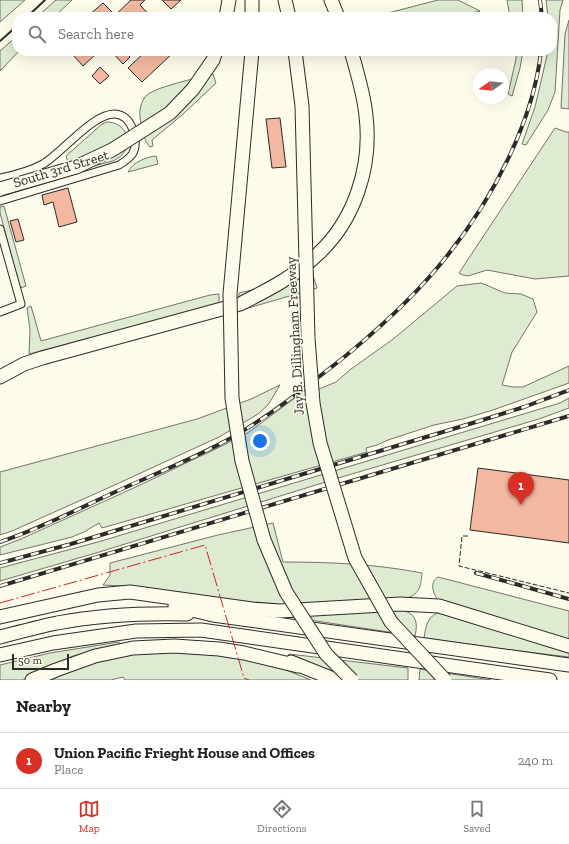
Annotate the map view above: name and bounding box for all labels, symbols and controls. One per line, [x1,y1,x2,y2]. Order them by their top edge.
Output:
search box [12,12,557,56]
icon: search [26,23,48,45]
text: Search here [58,25,134,43]
north arrow [473,68,509,104]
street label: South 3rd Street [11,146,112,192]
street label: Jay B. Dillingham Freeway [282,255,308,416]
your location [250,431,270,451]
pin: 1 [508,472,534,505]
scale bar [12,652,69,671]
text: 50 m [18,654,42,667]
text: Nearby [16,696,71,716]
text: Union Pacific Frieght House and Offices [54,744,315,762]
text: 1 [26,753,32,768]
text: 240 m [518,753,553,768]
text: Place [54,762,83,777]
tab: Map [78,798,100,835]
tab: Directions [257,798,307,835]
tab: Saved [463,798,491,835]

